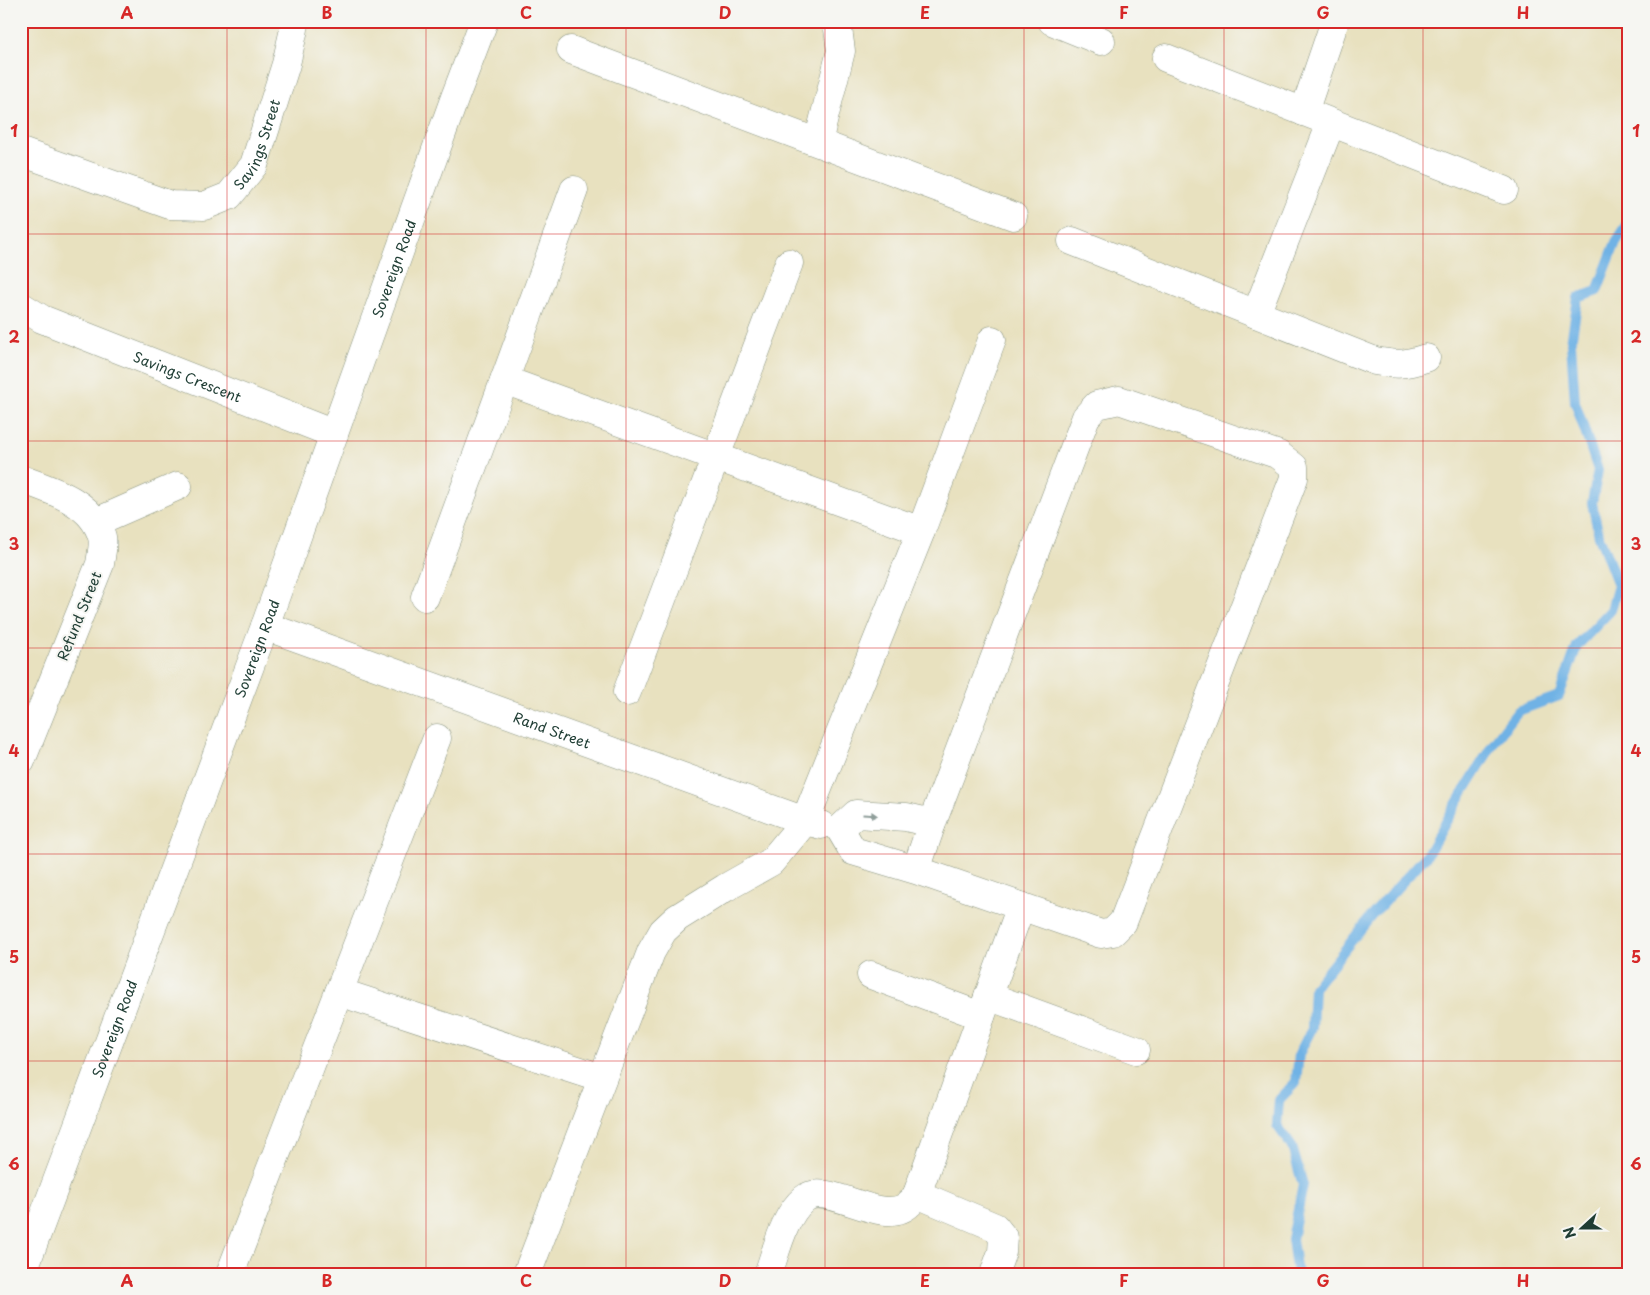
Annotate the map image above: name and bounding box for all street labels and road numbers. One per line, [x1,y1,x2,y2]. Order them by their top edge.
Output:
street label: Savings Street [228,96,285,194]
street label: Sovereign Road [366,216,421,321]
street label: Savings Crescent [130,346,245,407]
street label: Refund Street [52,568,107,664]
street label: Sovereign Road [229,597,284,701]
street label: Rand Street [510,706,594,753]
street label: Sovereign Road [86,977,142,1081]

